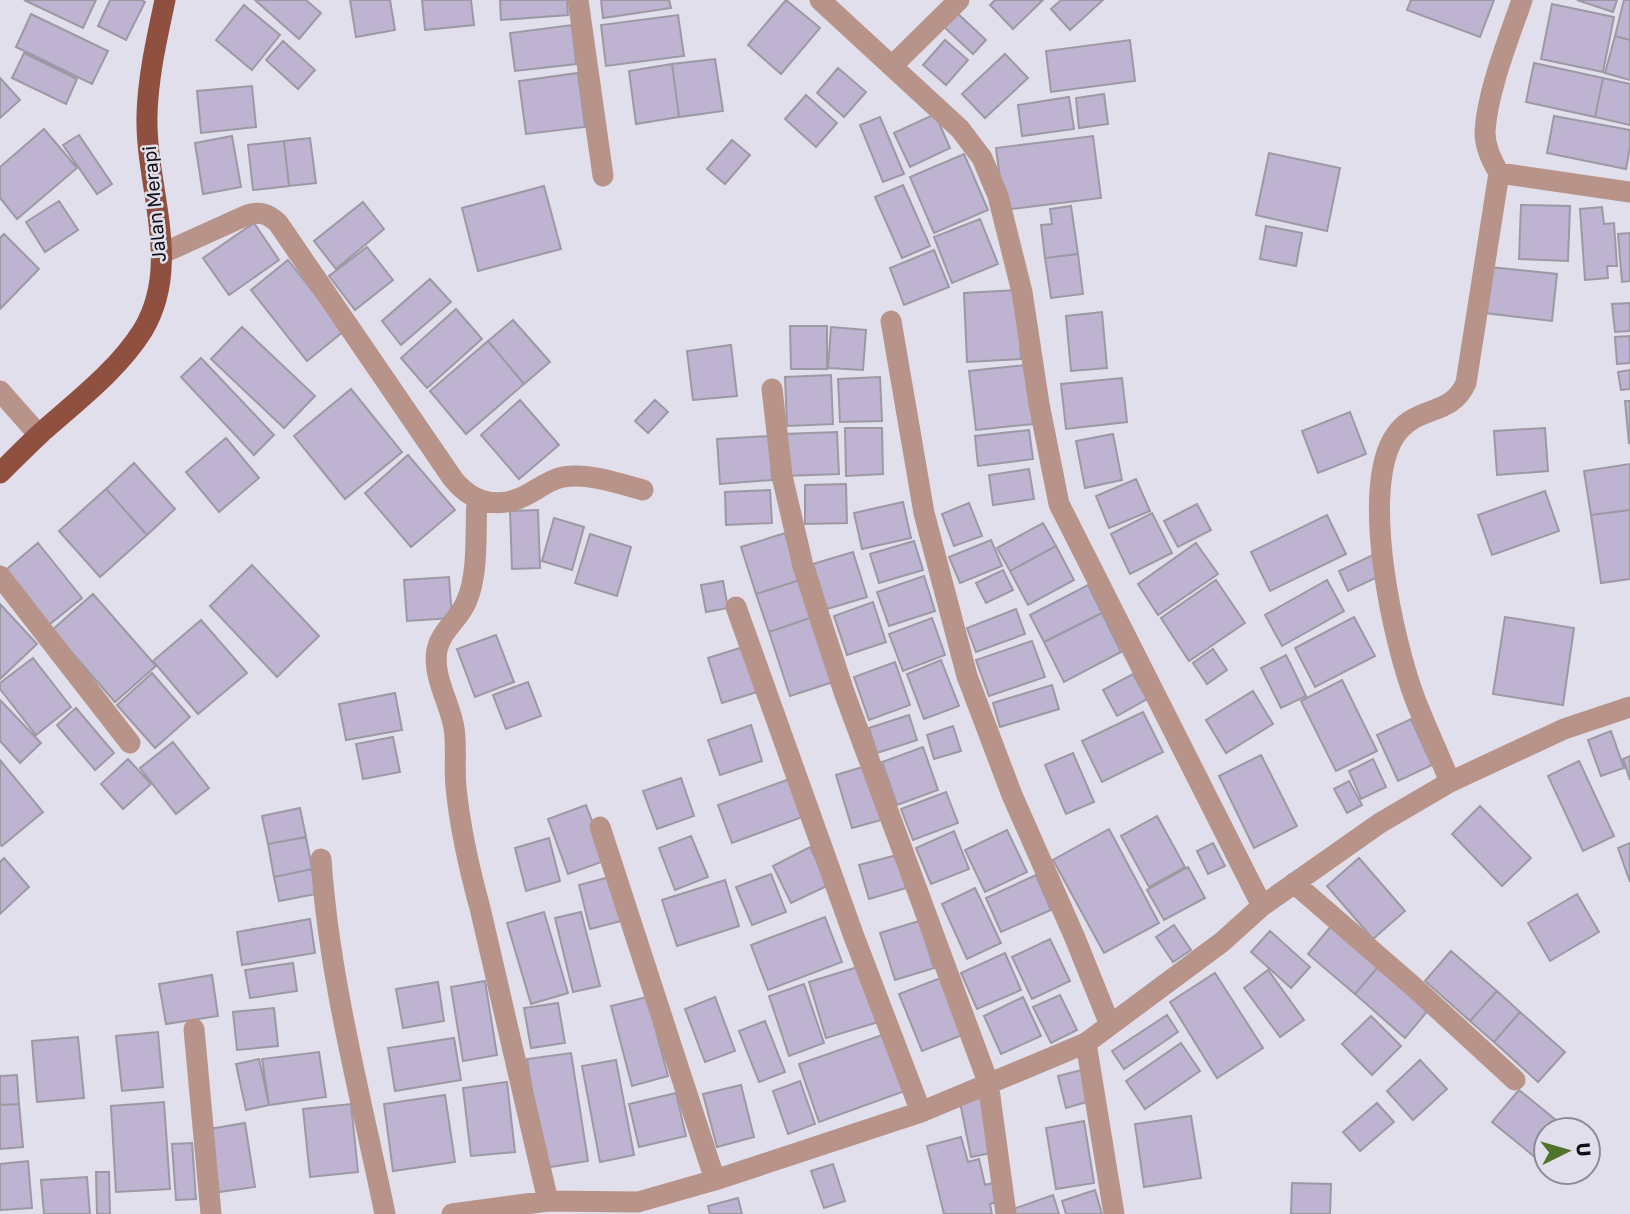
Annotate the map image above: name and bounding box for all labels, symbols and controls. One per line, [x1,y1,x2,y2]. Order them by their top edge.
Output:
street label: Jalan Merapi [137,145,170,263]
north arrow [1532,1116,1602,1186]
text: U [1572,1142,1596,1157]

